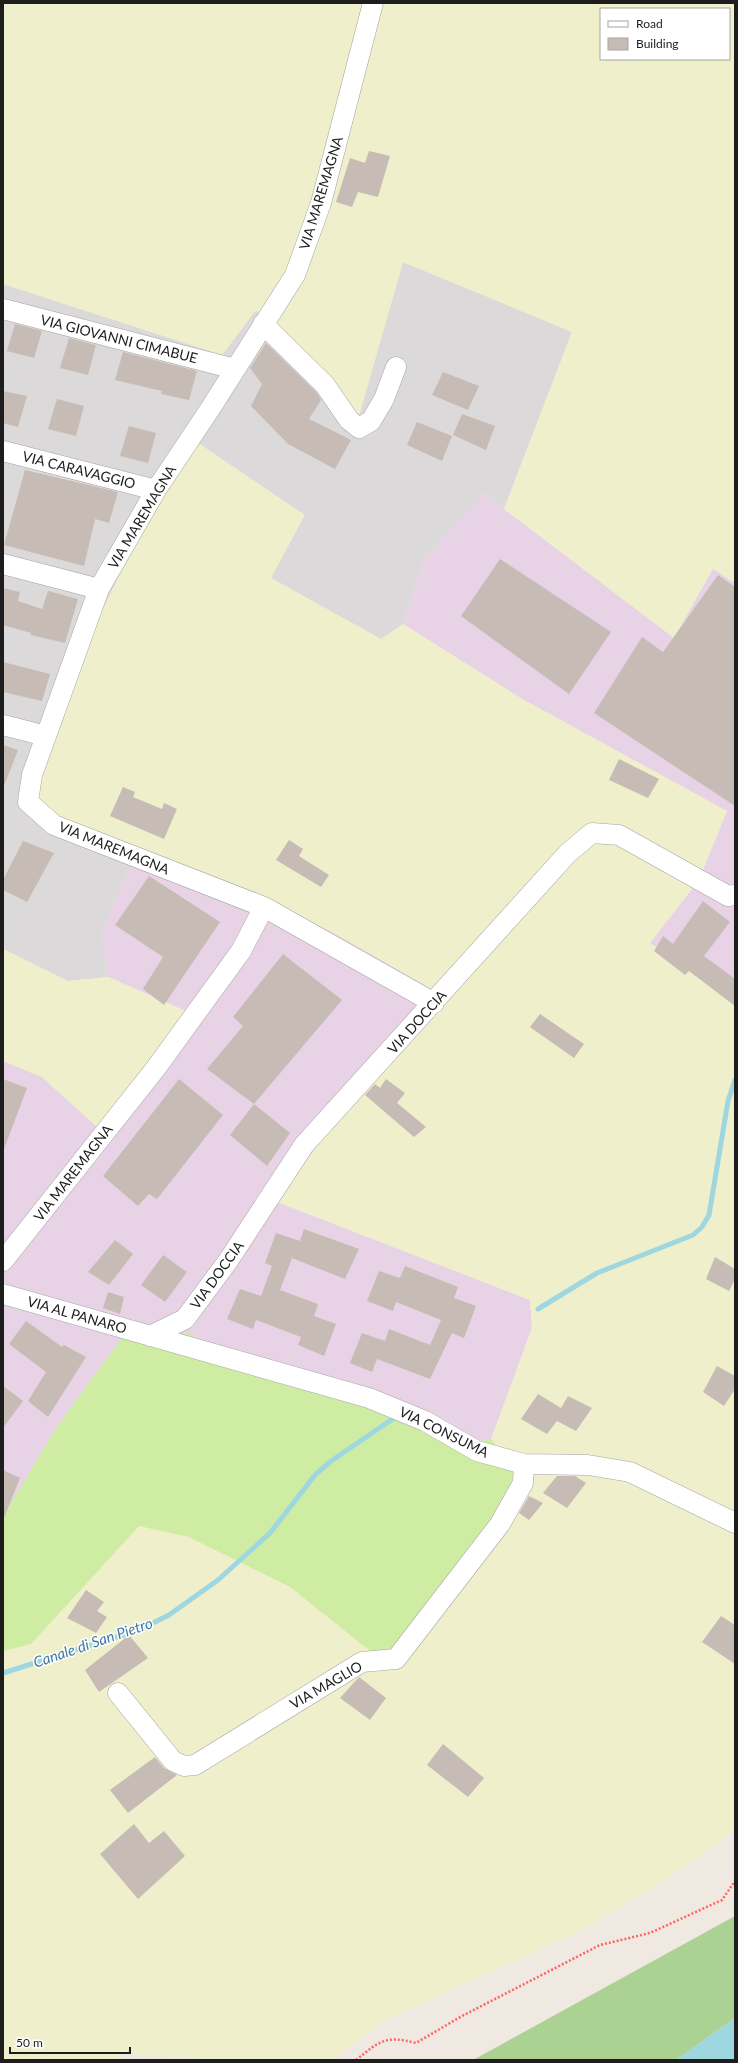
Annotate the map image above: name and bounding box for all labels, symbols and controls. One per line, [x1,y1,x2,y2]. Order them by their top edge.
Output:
legend [600,8,730,60]
text: Road [636,16,663,31]
text: Building [636,36,679,51]
street label: VIA MAREMAGNA [295,133,346,252]
street label: VIA GIOVANNI CIMABUE [39,311,199,366]
street label: VIA CARAVAGGIO [21,447,137,492]
street label: VIA MAREMAGNA [104,461,179,572]
street label: VIA MAREMAGNA [56,818,173,878]
street label: VIA DOCCIA [384,986,450,1057]
street label: VIA MAREMAGNA [30,1121,116,1224]
street label: VIA DOCCIA [186,1237,247,1312]
street label: VIA AL PANARO [25,1292,129,1337]
street label: VIA CONSUMA [397,1403,492,1461]
water label: Canale di San Pietro [31,1613,155,1671]
street label: VIA MAGLIO [287,1657,365,1712]
scale bar [10,2029,130,2055]
text: 50 m [16,2035,43,2050]

